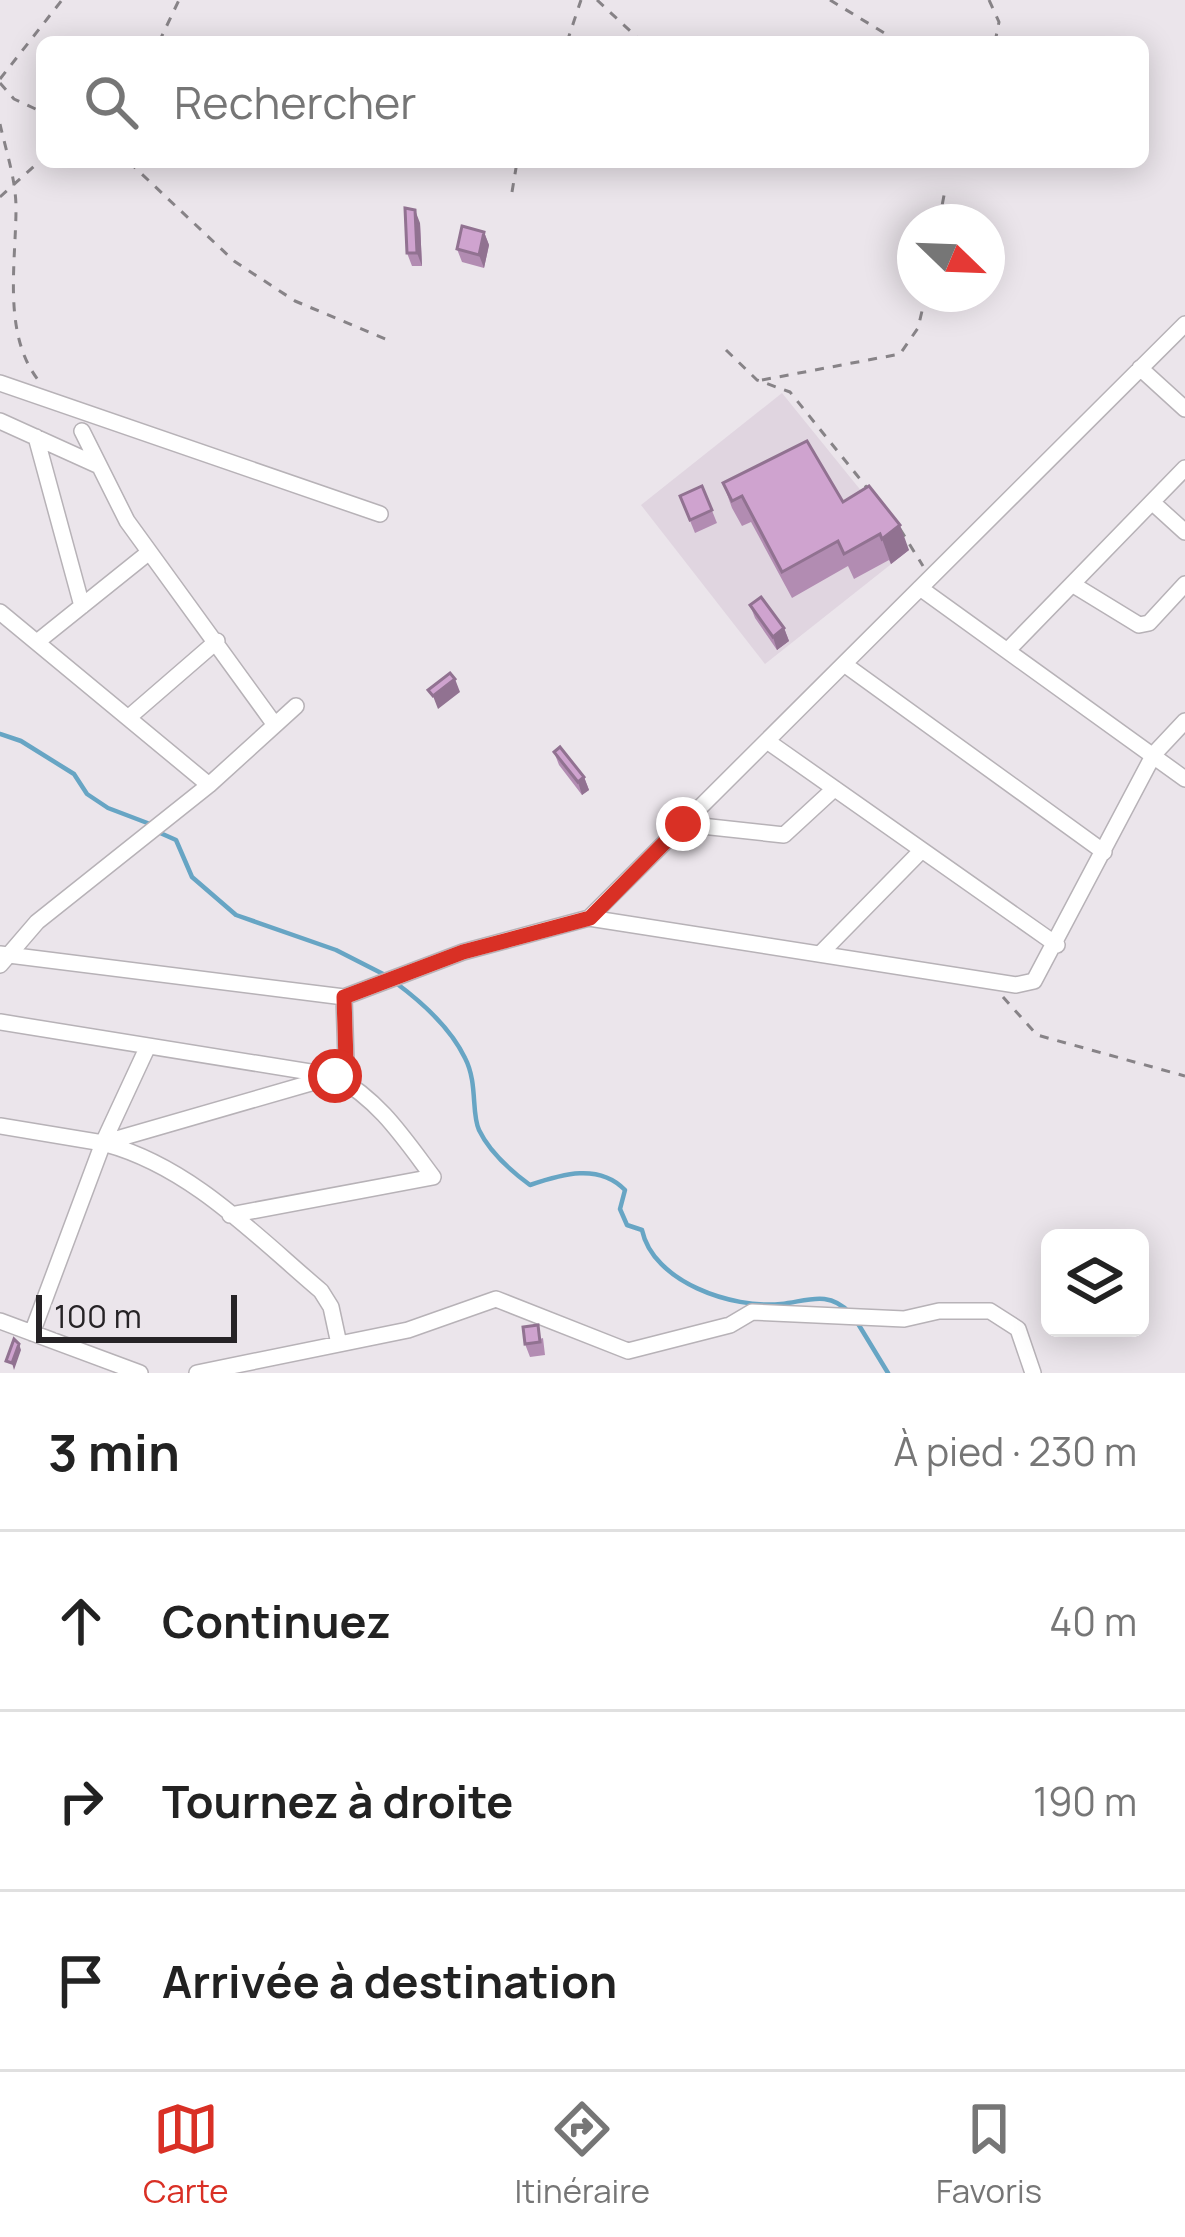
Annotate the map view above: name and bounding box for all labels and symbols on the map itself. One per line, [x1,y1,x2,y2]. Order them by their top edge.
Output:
north arrow [897,204,1005,312]
route end [656,797,710,851]
route start [308,1049,362,1103]
scale bar [36,1289,237,1342]

